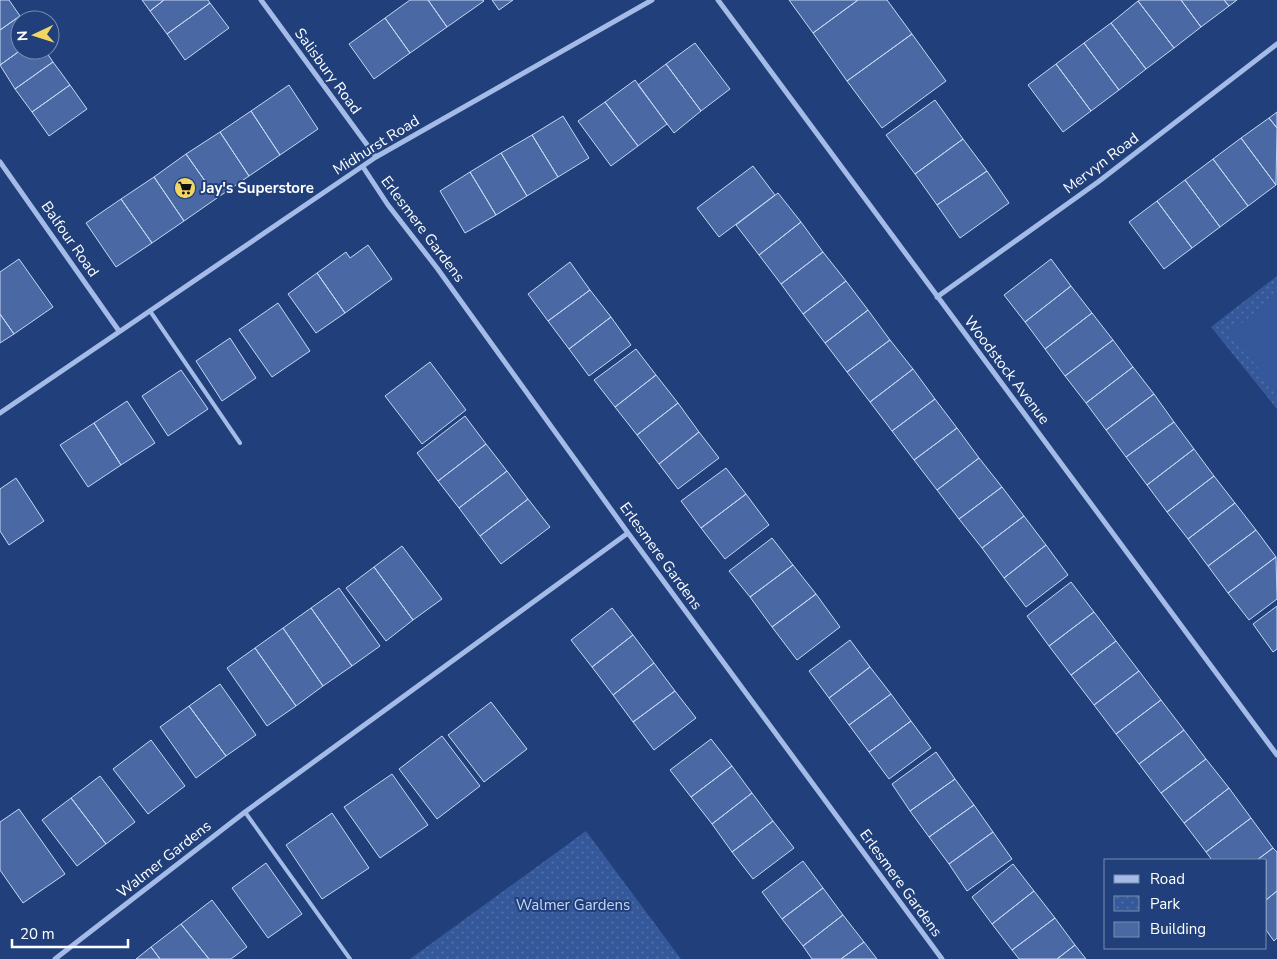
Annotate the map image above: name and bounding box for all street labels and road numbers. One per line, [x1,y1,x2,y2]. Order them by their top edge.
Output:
street label: Salisbury Road [290,24,366,118]
street label: Midhurst Road [329,110,423,180]
street label: Mervyn Road [1059,128,1143,198]
street label: Erlesmere Gardens [376,172,470,286]
street label: Balfour Road [37,197,103,281]
street label: Woodstock Avenue [960,312,1054,428]
street label: Erlesmere Gardens [615,498,707,614]
street label: Walmer Gardens [113,816,215,902]
street label: Erlesmere Gardens [855,825,947,941]

